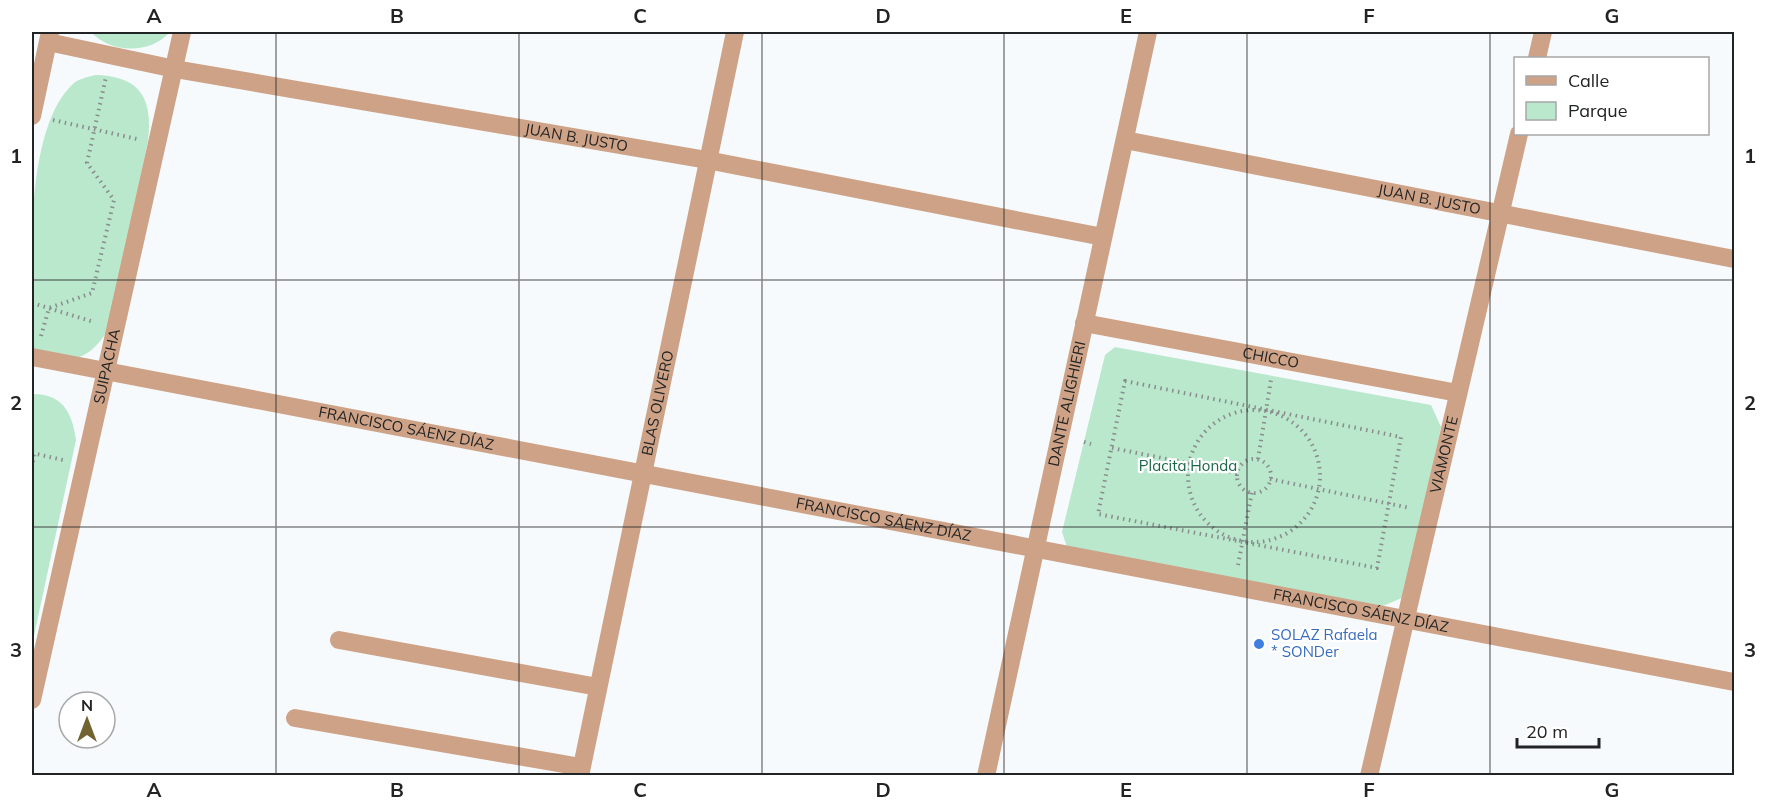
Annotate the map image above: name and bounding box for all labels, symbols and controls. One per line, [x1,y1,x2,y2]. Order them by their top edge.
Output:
text: A [147,3,162,28]
text: B [390,3,404,28]
text: C [633,3,647,28]
text: D [875,3,891,28]
text: E [1120,3,1132,28]
text: F [1363,3,1375,28]
text: G [1605,3,1619,28]
legend [1514,57,1709,135]
text: Calle [1568,69,1609,92]
text: Parque [1568,99,1627,122]
street label: JUAN B. JUSTO [523,119,629,155]
text: 1 [10,143,22,168]
text: 1 [1744,143,1756,168]
street label: JUAN B. JUSTO [1376,180,1482,218]
street label: SUIPACHA [89,327,124,406]
street label: DANTE ALIGHIERI [1044,339,1089,468]
street label: CHICCO [1241,343,1301,372]
street label: BLAS OLIVERO [637,349,677,457]
text: 2 [10,390,22,415]
text: 2 [1744,390,1756,415]
street label: FRANCISCO SÁENZ DÍAZ [317,402,496,454]
street label: VIAMONTE [1425,414,1462,495]
park label: Placita Honda [1139,456,1237,475]
street label: FRANCISCO SÁENZ DÍAZ [794,493,973,545]
street label: FRANCISCO SÁENZ DÍAZ [1272,584,1450,636]
place label: SOLAZ Rafaela * SONDer [1271,625,1378,661]
text: 3 [10,637,22,662]
marker: SOLAZ Rafaela * SONDer [1252,637,1266,651]
text: 3 [1744,637,1756,662]
north arrow [57,690,117,750]
text: N [81,695,93,715]
scale bar [1517,711,1600,749]
text: 20 m [1526,720,1568,743]
text: A [147,777,162,802]
text: B [390,777,404,802]
text: C [633,777,647,802]
text: D [875,777,891,802]
text: E [1120,777,1132,802]
text: F [1363,777,1375,802]
text: G [1605,777,1619,802]

